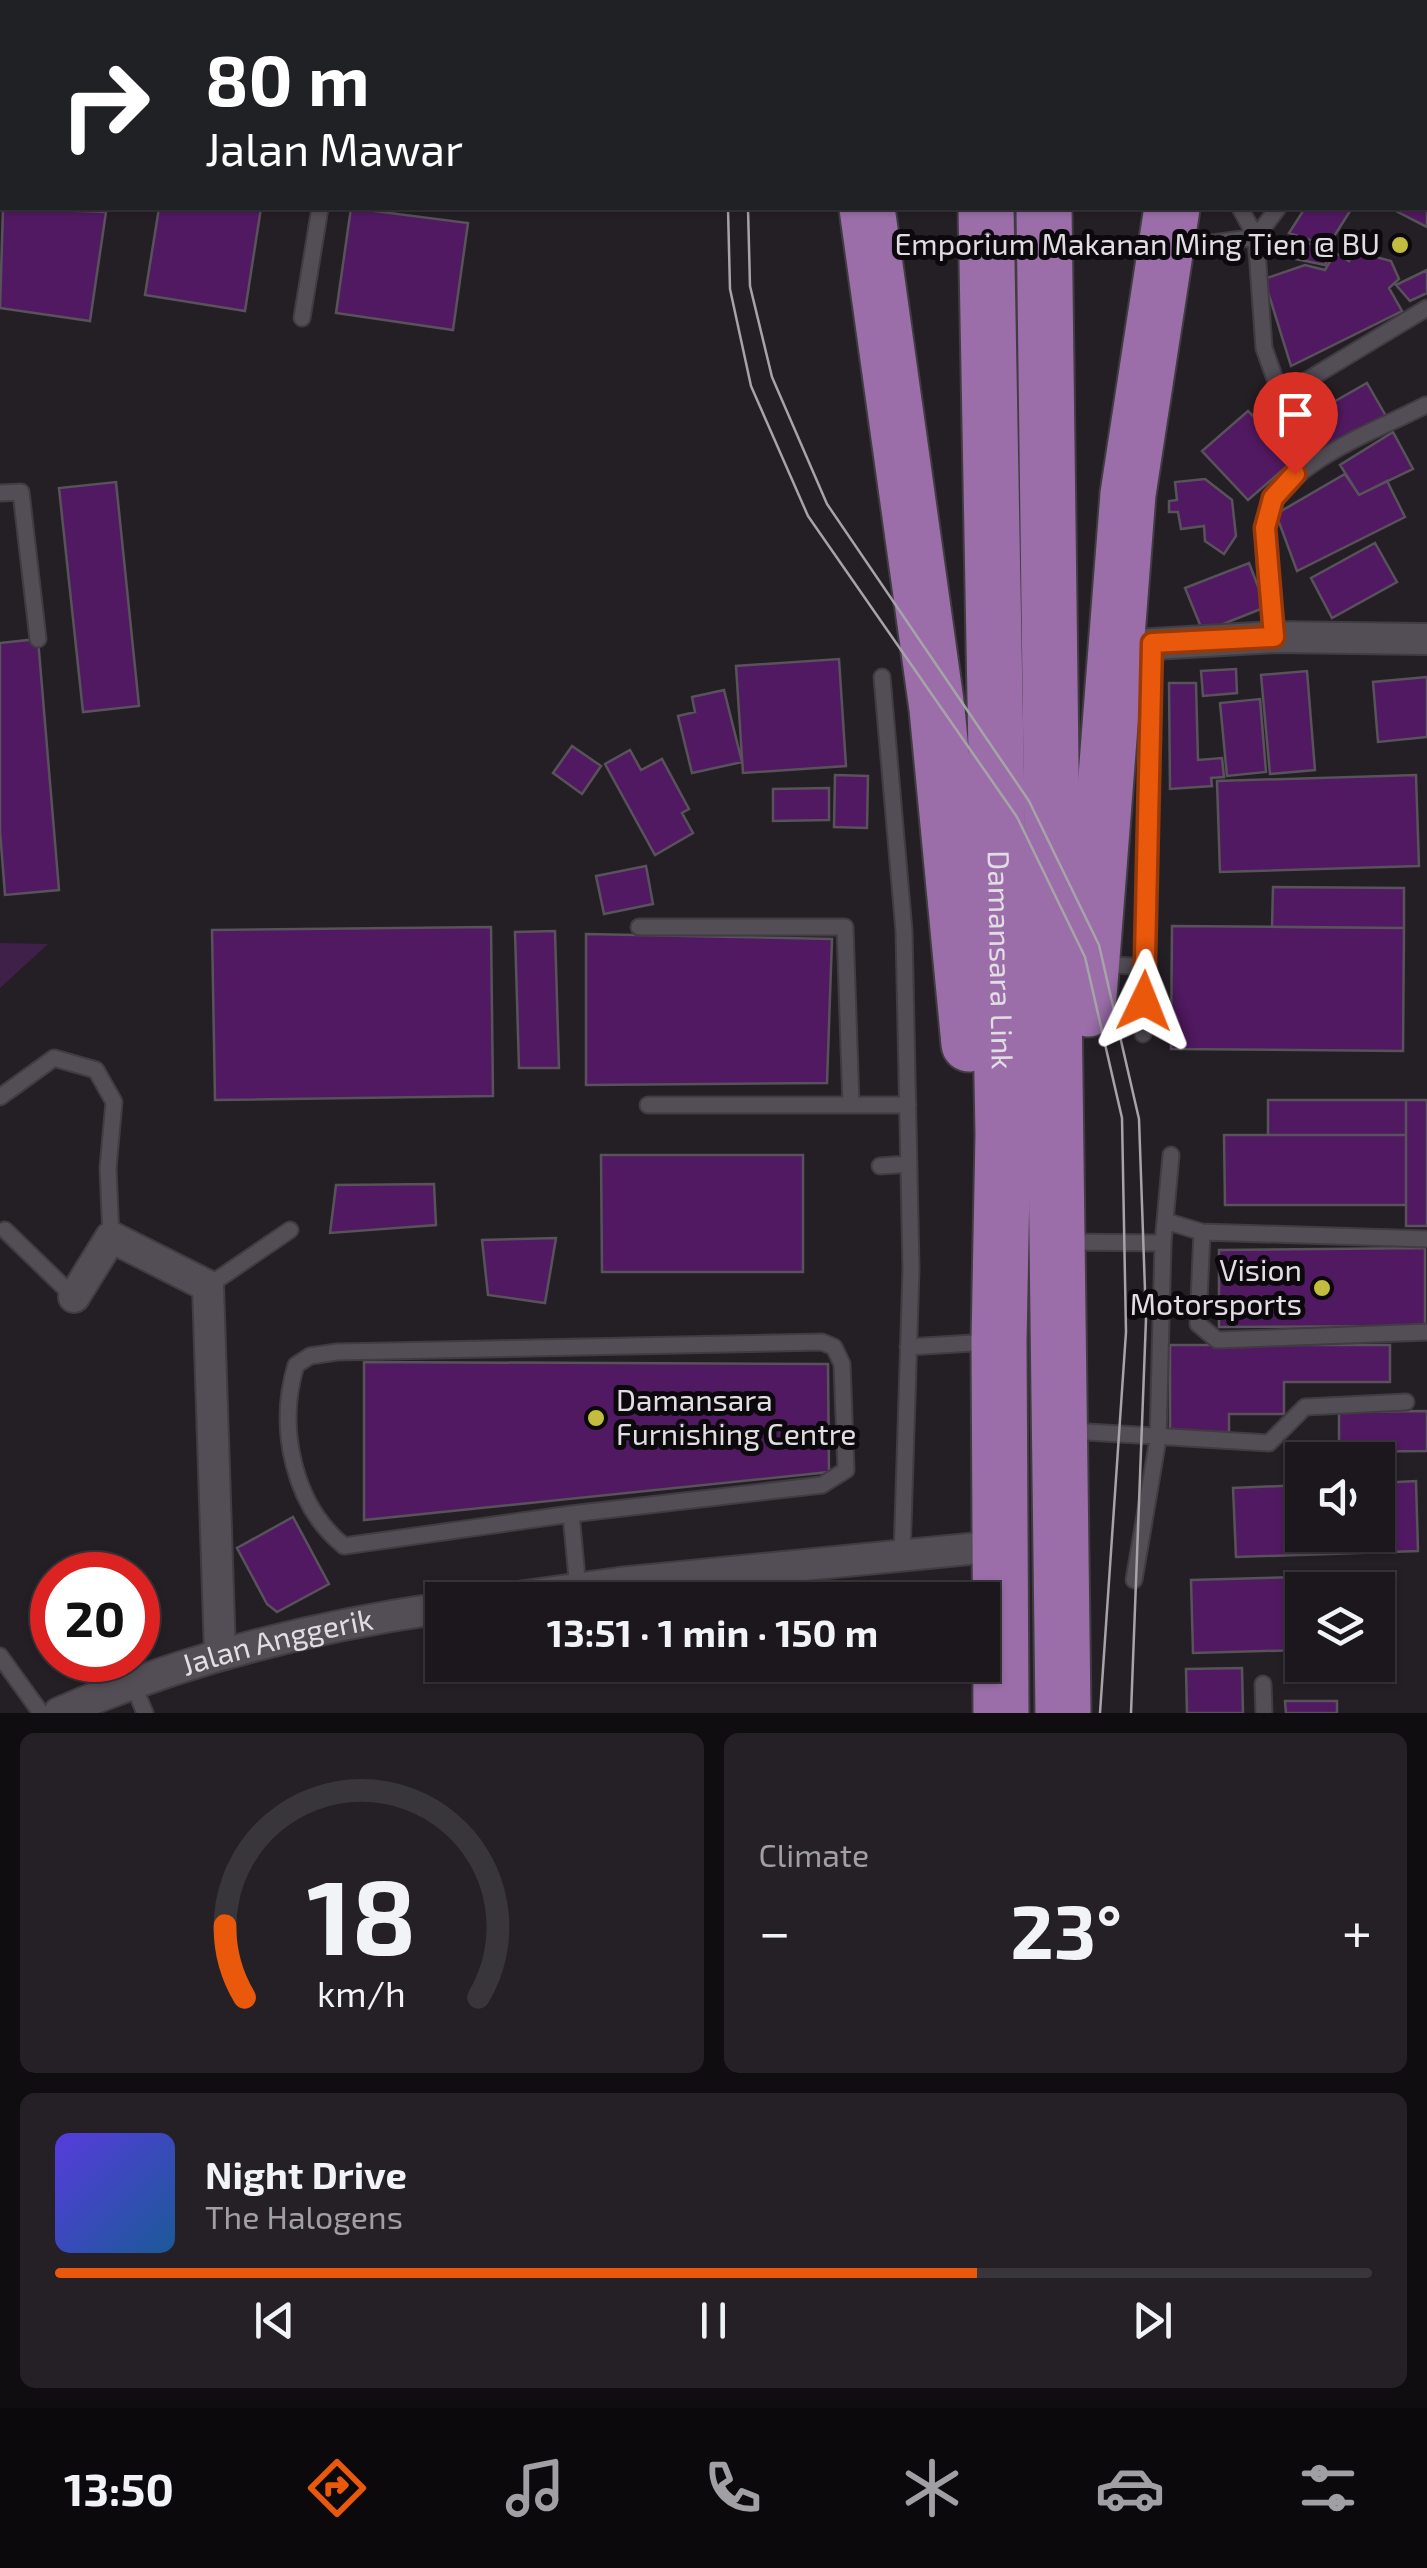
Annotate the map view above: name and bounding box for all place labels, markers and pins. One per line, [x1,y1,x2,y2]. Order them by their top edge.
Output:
place label: Emporium Makanan Ming Tien @ BU [895,225,1380,261]
marker: Emporium Makanan Ming Tien @ BU [1389,234,1411,256]
pin [1253,372,1338,475]
place label: Vision Motorsports [1130,1251,1302,1321]
marker: Vision Motorsports [1311,1277,1333,1299]
place label: Damansara Furnishing Centre [616,1381,856,1451]
marker: Damansara Furnishing Centre [585,1407,607,1429]

